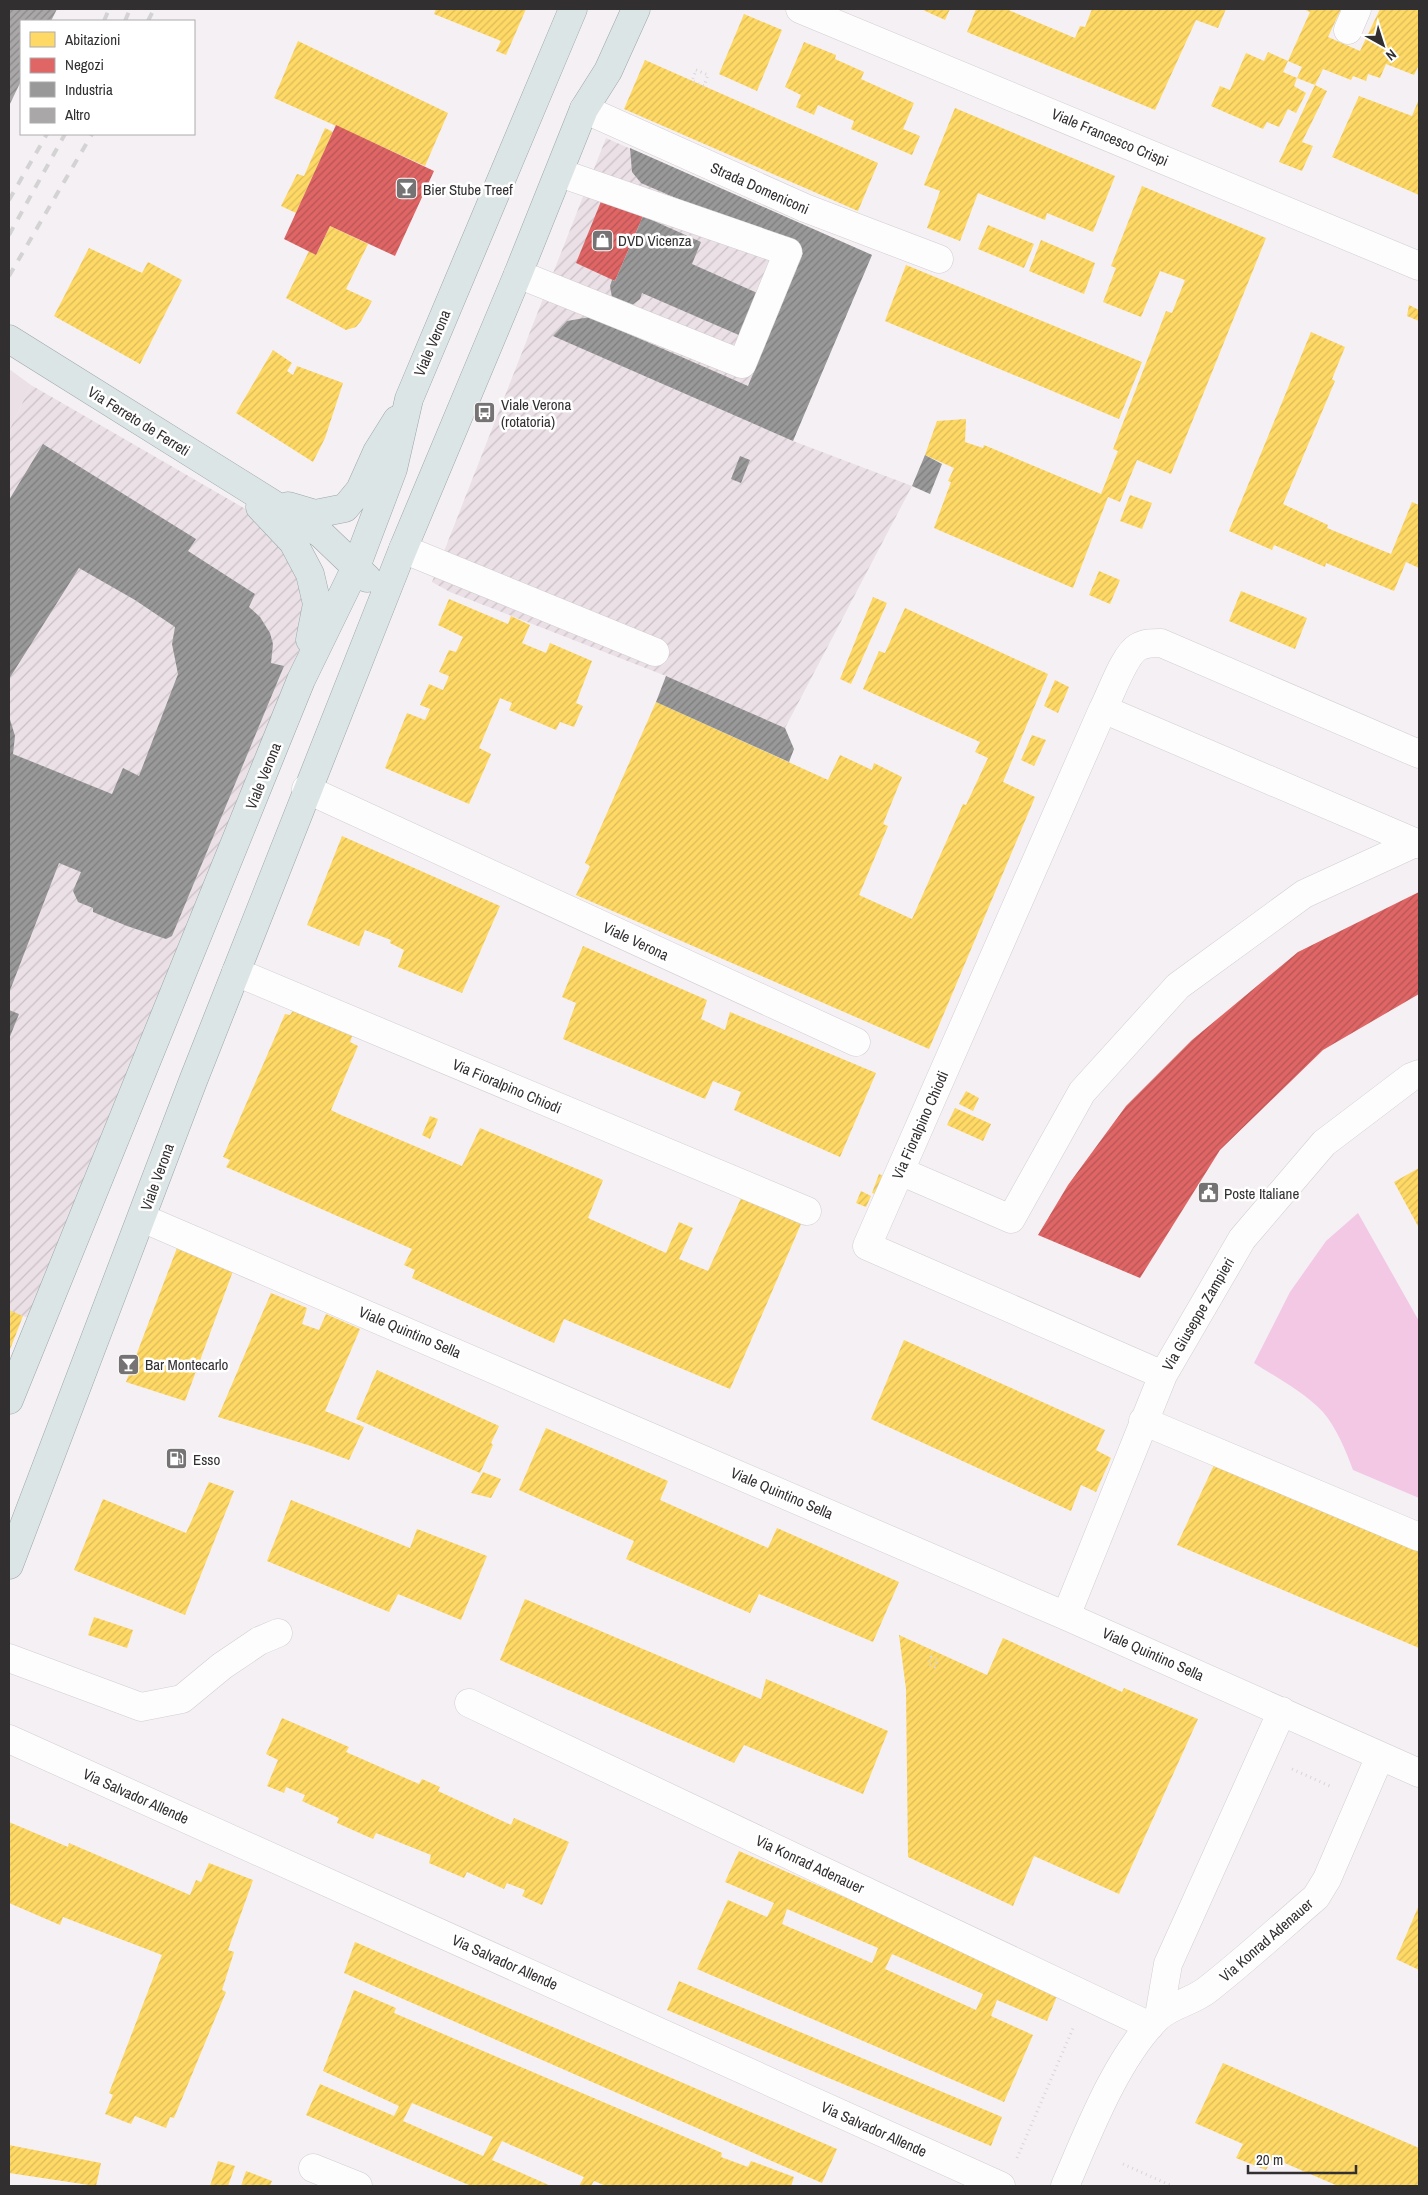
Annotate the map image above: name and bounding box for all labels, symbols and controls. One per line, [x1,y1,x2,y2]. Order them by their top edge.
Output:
legend [20,20,195,135]
north arrow [1358,20,1408,70]
text: Abitazioni [64,29,120,50]
text: N [1382,45,1400,65]
text: Negozi [65,54,104,75]
text: Industria [65,79,113,100]
street label: Viale Francesco Crispi [1048,103,1172,171]
text: Altro [64,104,90,125]
street label: Strada Domeniconi [707,157,813,219]
bar icon: Bier Stube Treef [395,177,419,201]
place label: Bier Stube Treef [423,179,513,200]
shop icon: DVD Vicenza [590,228,614,252]
place label: DVD Vicenza [618,230,692,251]
street label: Viale Verona [409,306,455,379]
street label: Via Ferreto de Ferreti [84,381,194,461]
place label: Viale Verona (rotatoria) [501,394,571,432]
bus stop icon: Viale Verona (rotatoria) [473,401,497,425]
street label: Viale Verona [240,739,286,812]
street label: Viale Verona [600,917,672,965]
street label: Via Fioralpino Chiodi [449,1054,565,1118]
street label: Via Fioralpino Chiodi [887,1067,953,1183]
street label: Viale Verona [135,1140,179,1214]
public building icon: Poste Italiane [1196,1181,1220,1205]
place label: Poste Italiane [1224,1183,1299,1204]
street label: Via Giuseppe Zampieri [1157,1253,1239,1375]
street label: Viale Quintino Sella [356,1301,465,1363]
bar icon: Bar Montecarlo [117,1352,141,1376]
place label: Bar Montecarlo [145,1354,229,1375]
fuel station icon: Esso [165,1447,189,1471]
place label: Esso [193,1449,221,1470]
street label: Viale Quintino Sella [728,1462,837,1524]
street label: Viale Quintino Sella [1099,1622,1207,1686]
street label: Via Salvador Allende [80,1763,192,1829]
street label: Via Konrad Adenauer [752,1830,868,1898]
street label: Via Konrad Adenauer [1215,1894,1317,1986]
street label: Via Salvador Allende [449,1929,561,1995]
street label: Via Salvador Allende [818,2096,930,2162]
scale bar [1248,2142,1356,2174]
text: 20 m [1256,2149,1283,2170]

